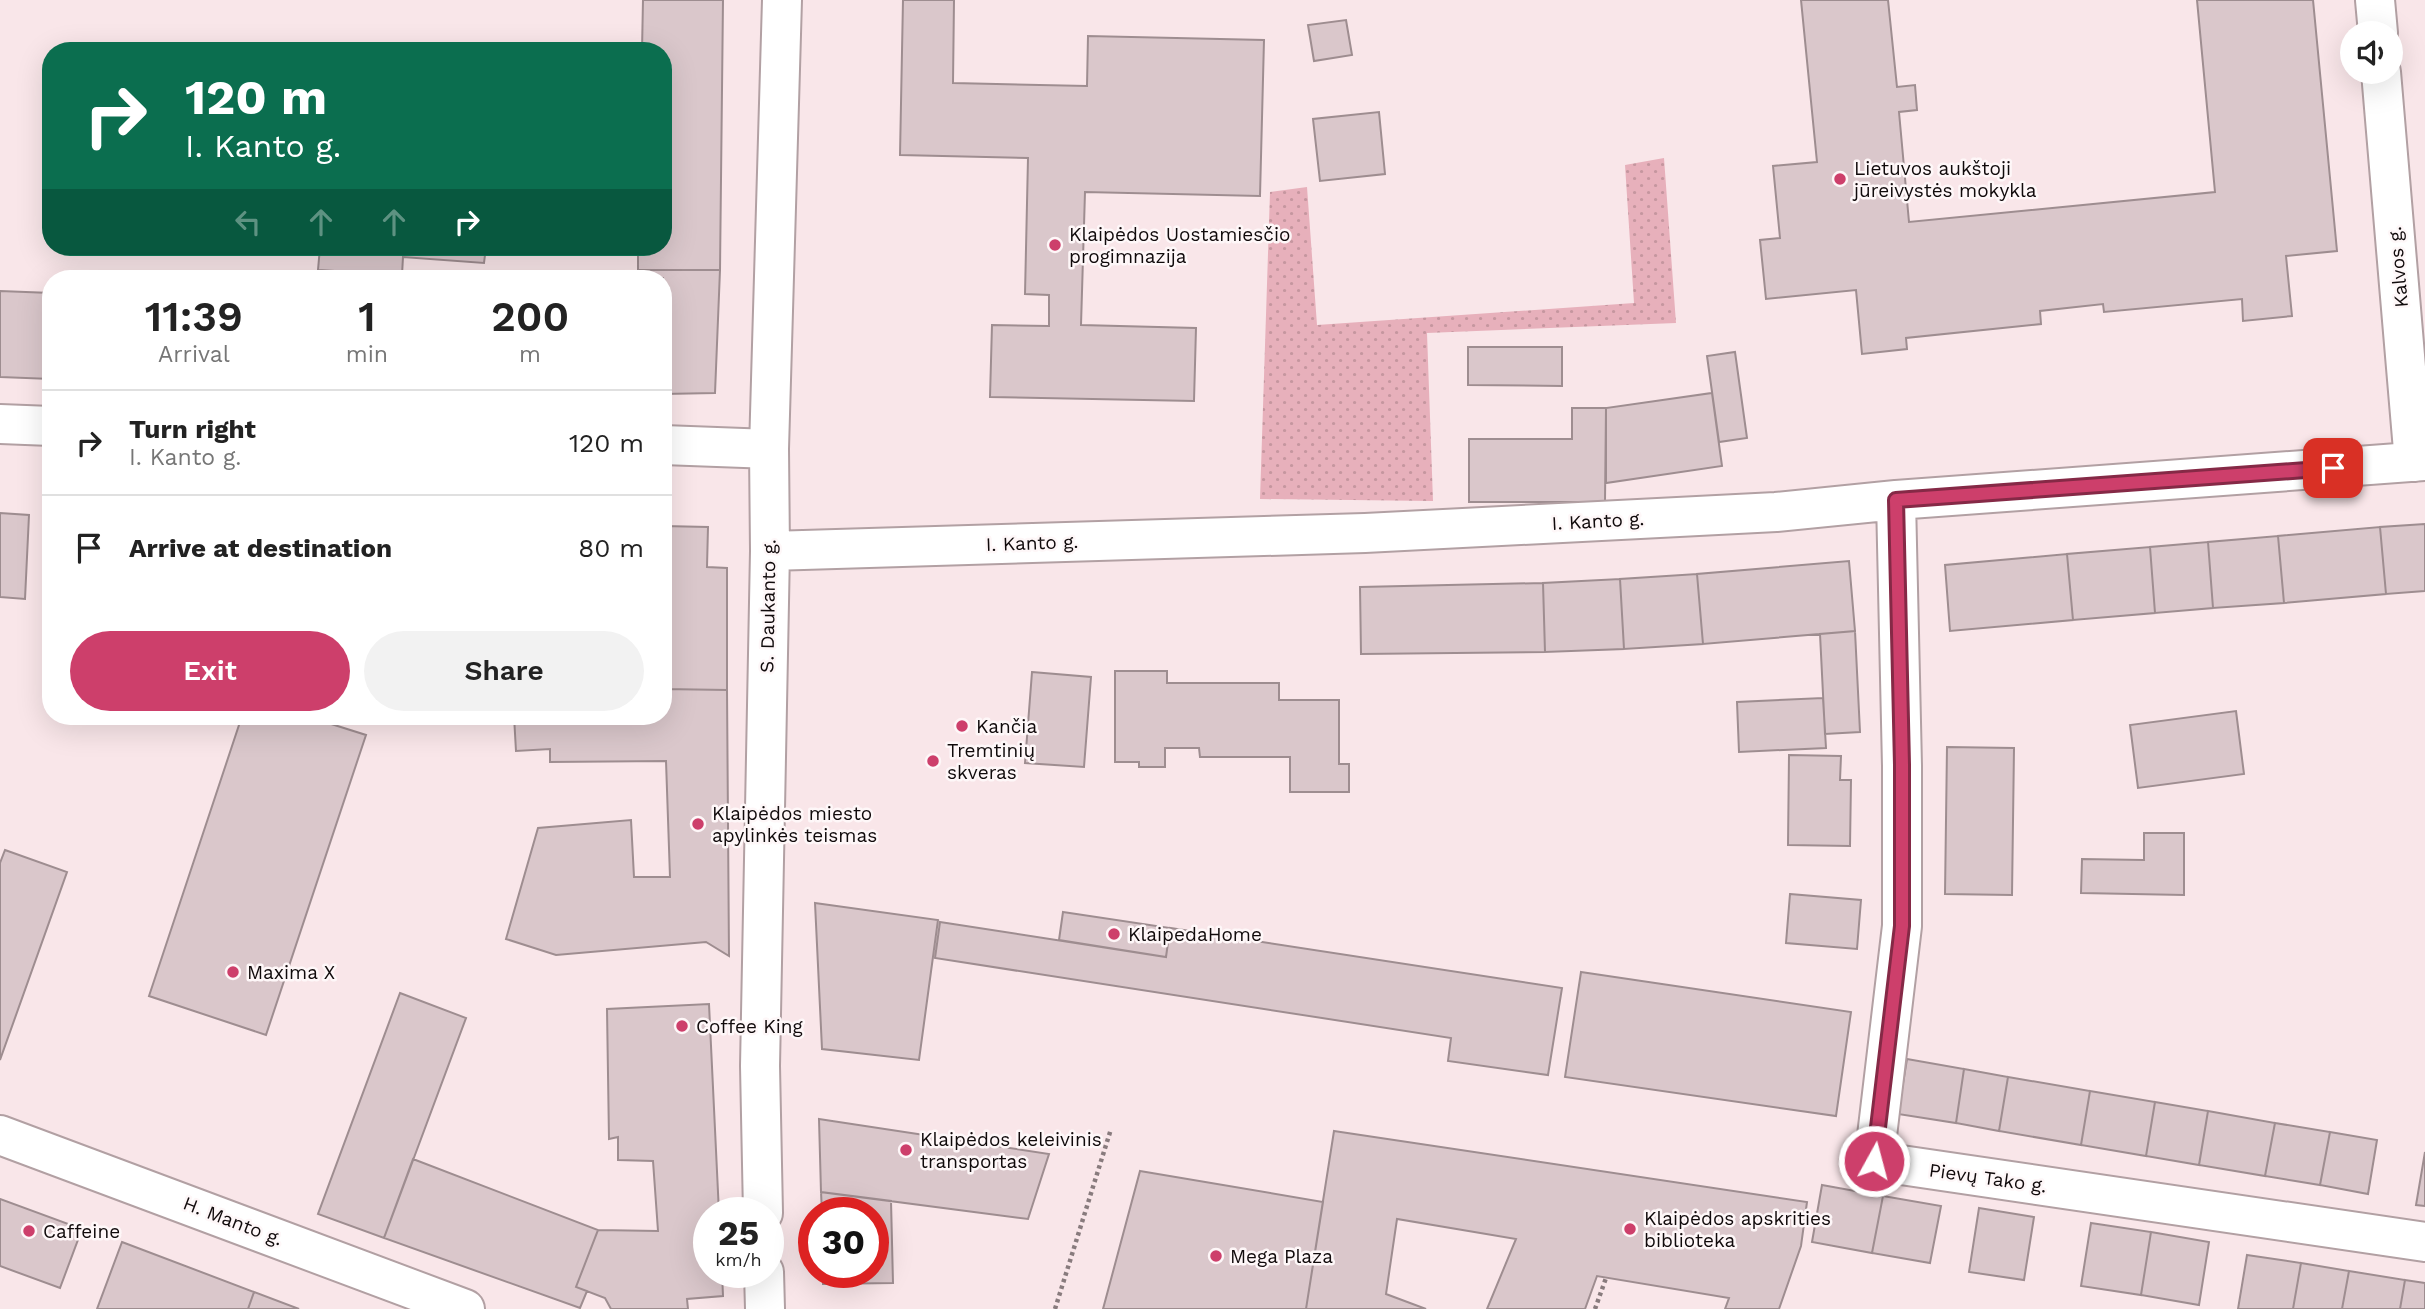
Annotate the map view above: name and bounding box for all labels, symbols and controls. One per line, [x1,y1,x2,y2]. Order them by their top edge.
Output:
map controls [2340,21,2403,84]
button: sound [2340,21,2403,84]
text: 120 m [185,68,327,126]
icon: right [70,70,161,161]
text: I. Kanto g. [185,127,341,165]
place label: Lietuvos aukštoji jūreivystės mokykla [1852,157,2037,202]
marker: Lietuvos aukštoji jūreivystės mokykla [1832,171,1848,187]
icon: left [229,203,267,241]
icon: ahead [302,203,340,241]
icon: ahead [375,203,413,241]
icon: right [448,203,486,241]
place label: Klaipėdos Uostamiesčio progimnazija [1069,223,1290,268]
street label: Kalvos g. [2383,225,2413,309]
marker: Klaipėdos Uostamiesčio progimnazija [1047,237,1063,253]
text: 11:39 [145,292,243,341]
text: 1 [358,292,376,341]
text: 200 [491,292,569,341]
text: Arrival [158,341,230,368]
text: min [346,341,388,368]
text: m [519,341,541,368]
text: Turn right [129,414,256,444]
icon: right [70,424,108,462]
text: 120 m [569,428,644,458]
pin [2303,438,2363,498]
text: I. Kanto g. [129,444,241,471]
icon: arrive [2314,449,2352,487]
street label: I. Kanto g. [1551,507,1645,535]
icon: arrive [70,529,108,567]
street label: I. Kanto g. [985,530,1079,556]
text: Arrive at destination [129,533,392,563]
text: 80 m [578,533,644,563]
street label: S. Daukanto g. [755,539,781,673]
button: Exit [70,631,350,711]
button: Share [364,631,644,711]
place label: Kančia [976,715,1037,738]
marker: Kančia [954,718,970,734]
place label: Tremtinių skveras [947,739,1035,784]
marker: Tremtinių skveras [925,753,941,769]
place label: Klaipėdos miesto apylinkės teismas [712,802,877,847]
marker: Klaipėdos miesto apylinkės teismas [690,816,706,832]
place label: KlaipedaHome [1128,923,1262,946]
marker: KlaipedaHome [1106,926,1122,942]
place label: Maxima X [247,961,335,984]
marker: Maxima X [225,964,241,980]
place label: Coffee King [696,1015,804,1038]
marker: Coffee King [674,1018,690,1034]
position arrow [1837,1124,1911,1198]
place label: Klaipėdos keleivinis transportas [920,1128,1102,1173]
marker: Klaipėdos keleivinis transportas [898,1142,914,1158]
street label: Pievų Tako g. [1928,1158,2048,1198]
street label: H. Manto g. [180,1191,286,1251]
speed limit sign: 30 [798,1197,889,1288]
place label: Klaipėdos apskrities biblioteka [1644,1207,1831,1252]
text: 25 [718,1212,759,1254]
place label: Caffeine [43,1220,120,1243]
marker: Klaipėdos apskrities biblioteka [1622,1221,1638,1237]
marker: Caffeine [21,1223,37,1239]
place label: Mega Plaza [1230,1245,1333,1268]
marker: Mega Plaza [1208,1248,1224,1264]
text: km/h [715,1249,762,1270]

